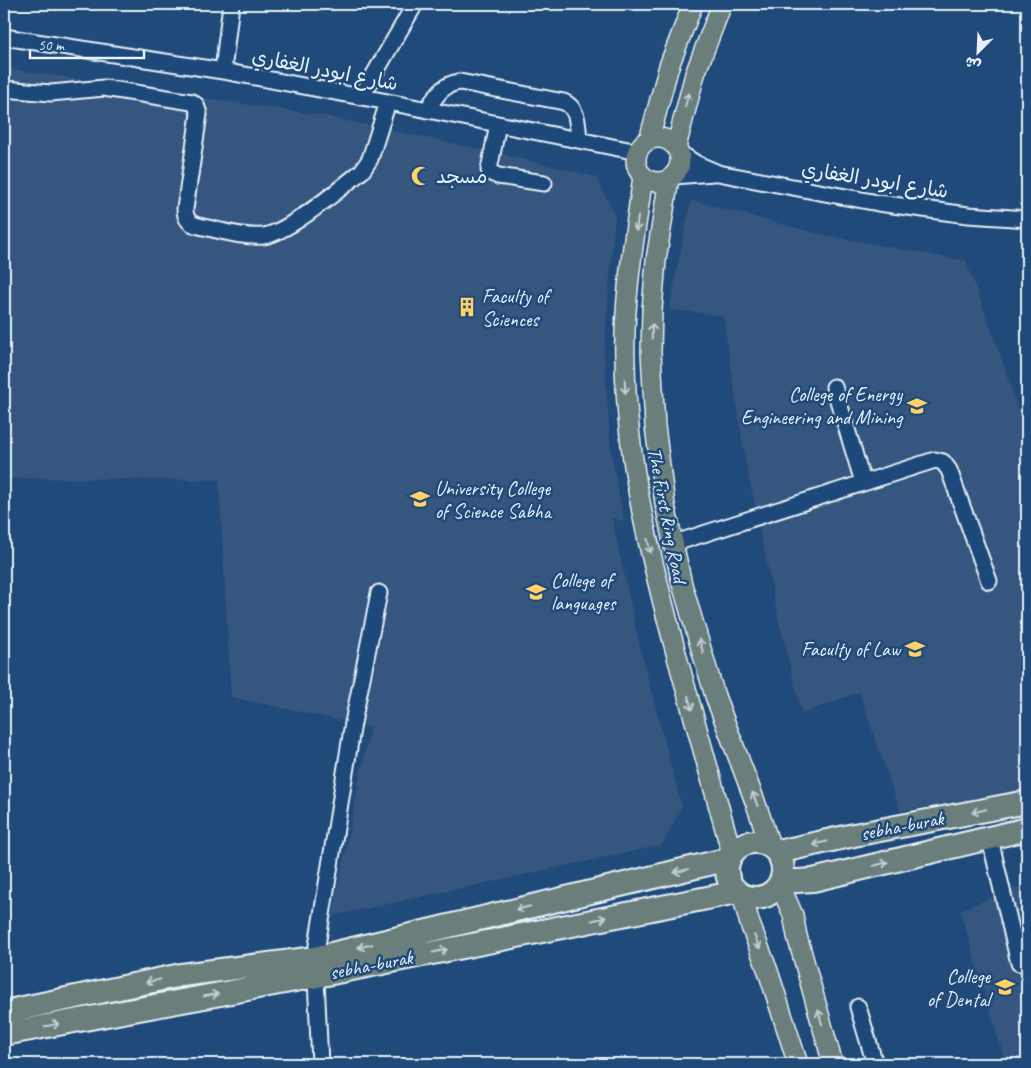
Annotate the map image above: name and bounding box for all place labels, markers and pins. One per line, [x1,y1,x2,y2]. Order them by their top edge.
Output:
place label: مسجد [436,164,487,189]
mosque icon: مسجد [410,165,432,187]
place label: Faculty of Sciences [482,284,552,332]
building icon: Faculty of Sciences [456,296,478,318]
place label: College of Energy Engineering and Mining [741,382,904,430]
school or university icon: College of Energy Engineering and Mining [906,395,928,417]
place label: University College of Science Sabha [435,476,553,524]
school or university icon: University College of Science Sabha [409,488,431,510]
place label: College of languages [551,568,617,616]
school or university icon: College of languages [525,581,547,603]
place label: Faculty of Law [801,637,902,662]
school or university icon: Faculty of Law [904,638,926,660]
place label: College of Dental [927,964,994,1012]
school or university icon: College of Dental [994,976,1016,998]

